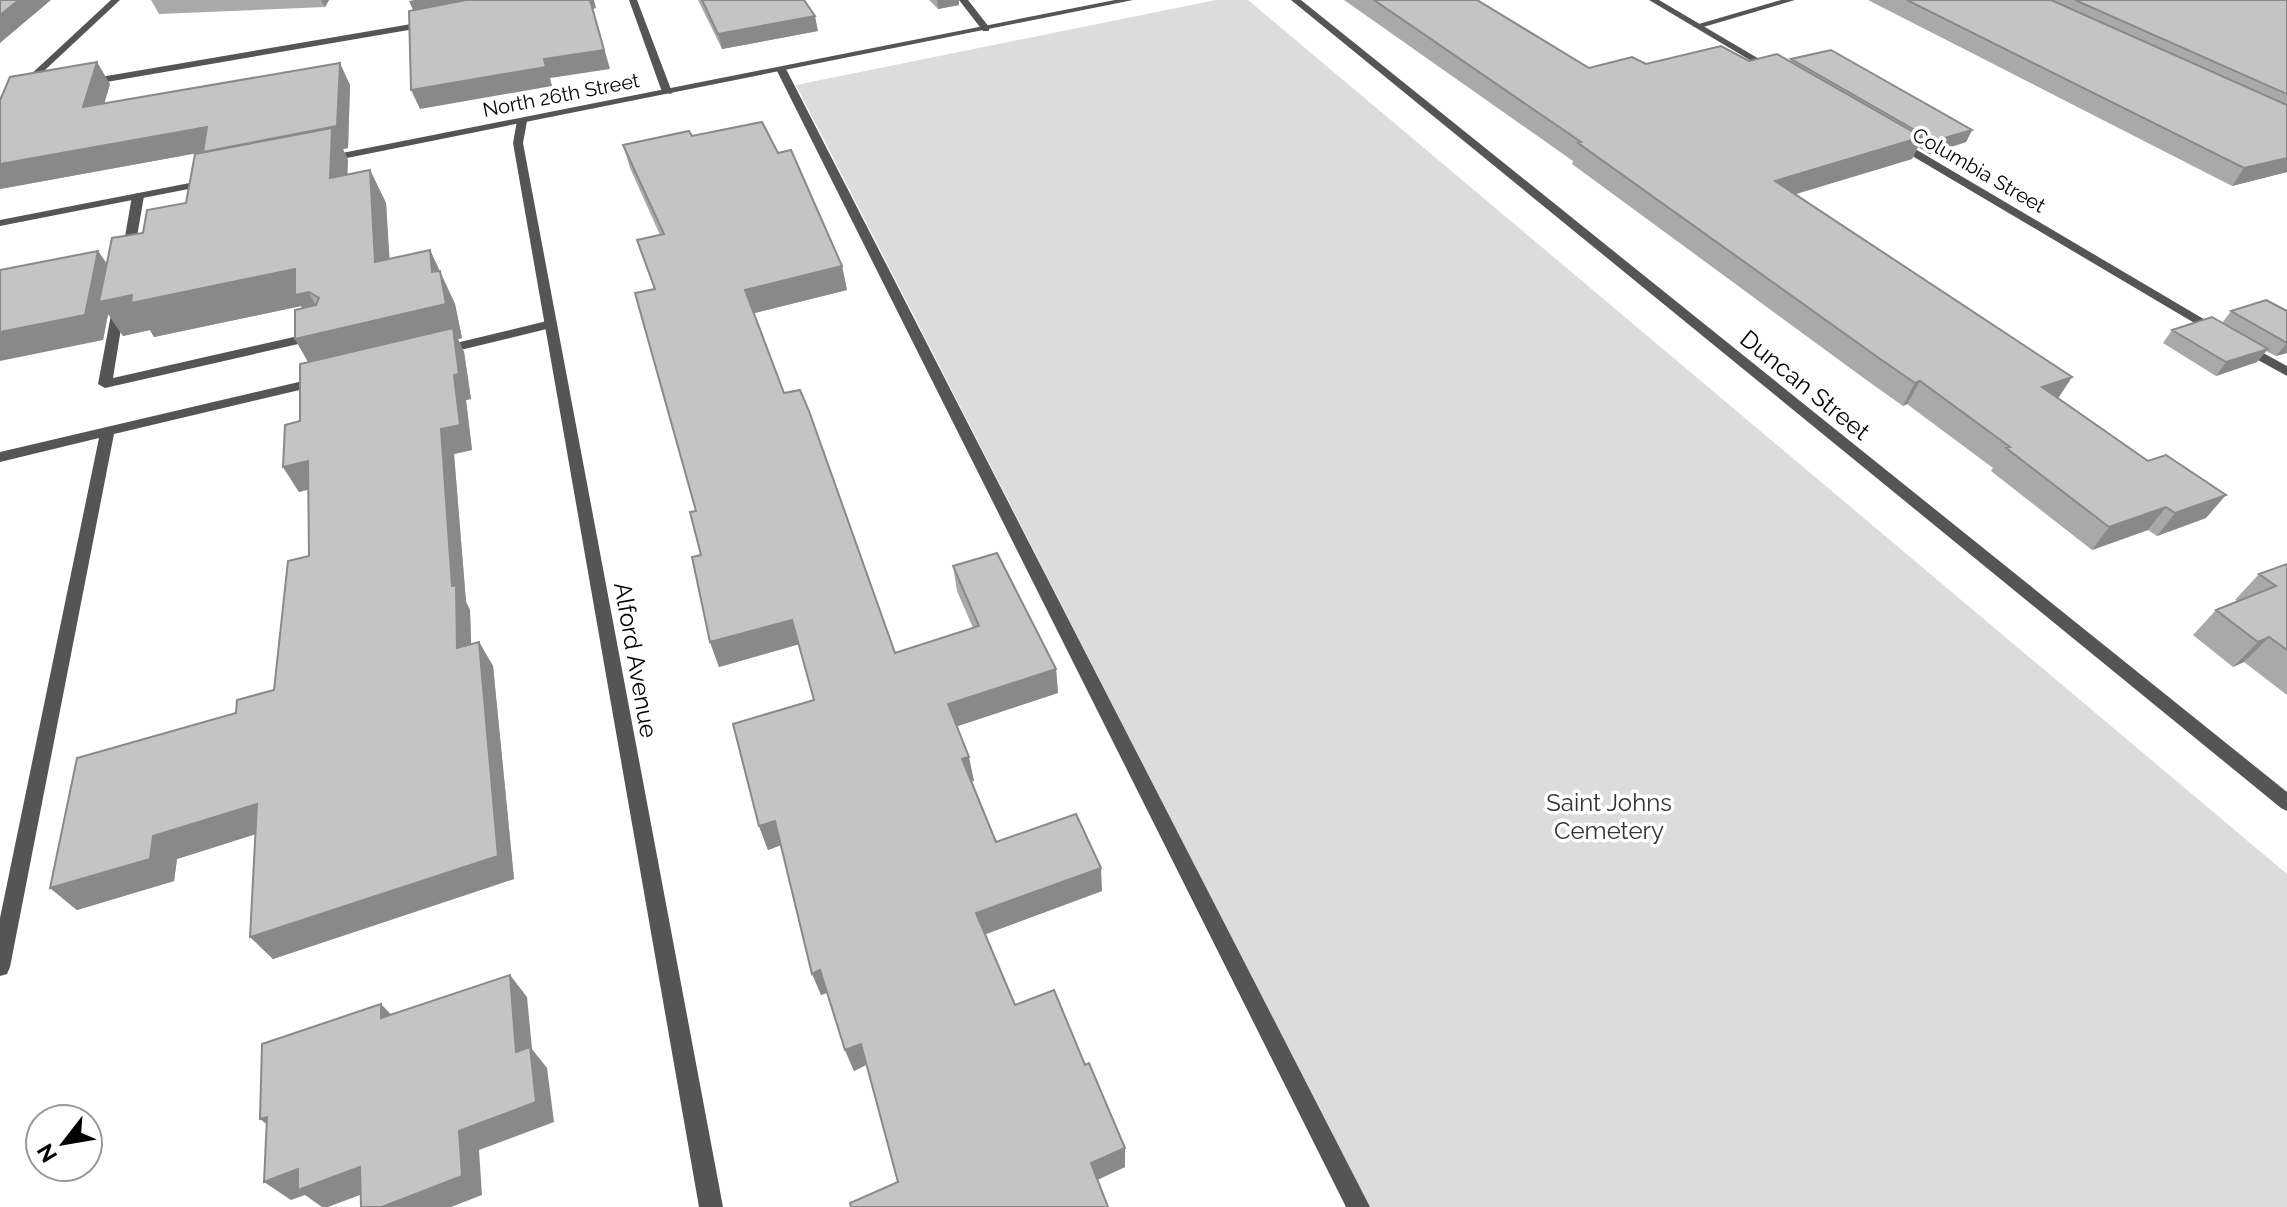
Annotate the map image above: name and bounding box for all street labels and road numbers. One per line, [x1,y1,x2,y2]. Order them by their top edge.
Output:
street label: North 26th Street [481,68,642,122]
street label: Columbia Street [1908,122,2050,218]
street label: Duncan Street [1734,324,1876,446]
street label: Alford Avenue [608,580,664,740]

